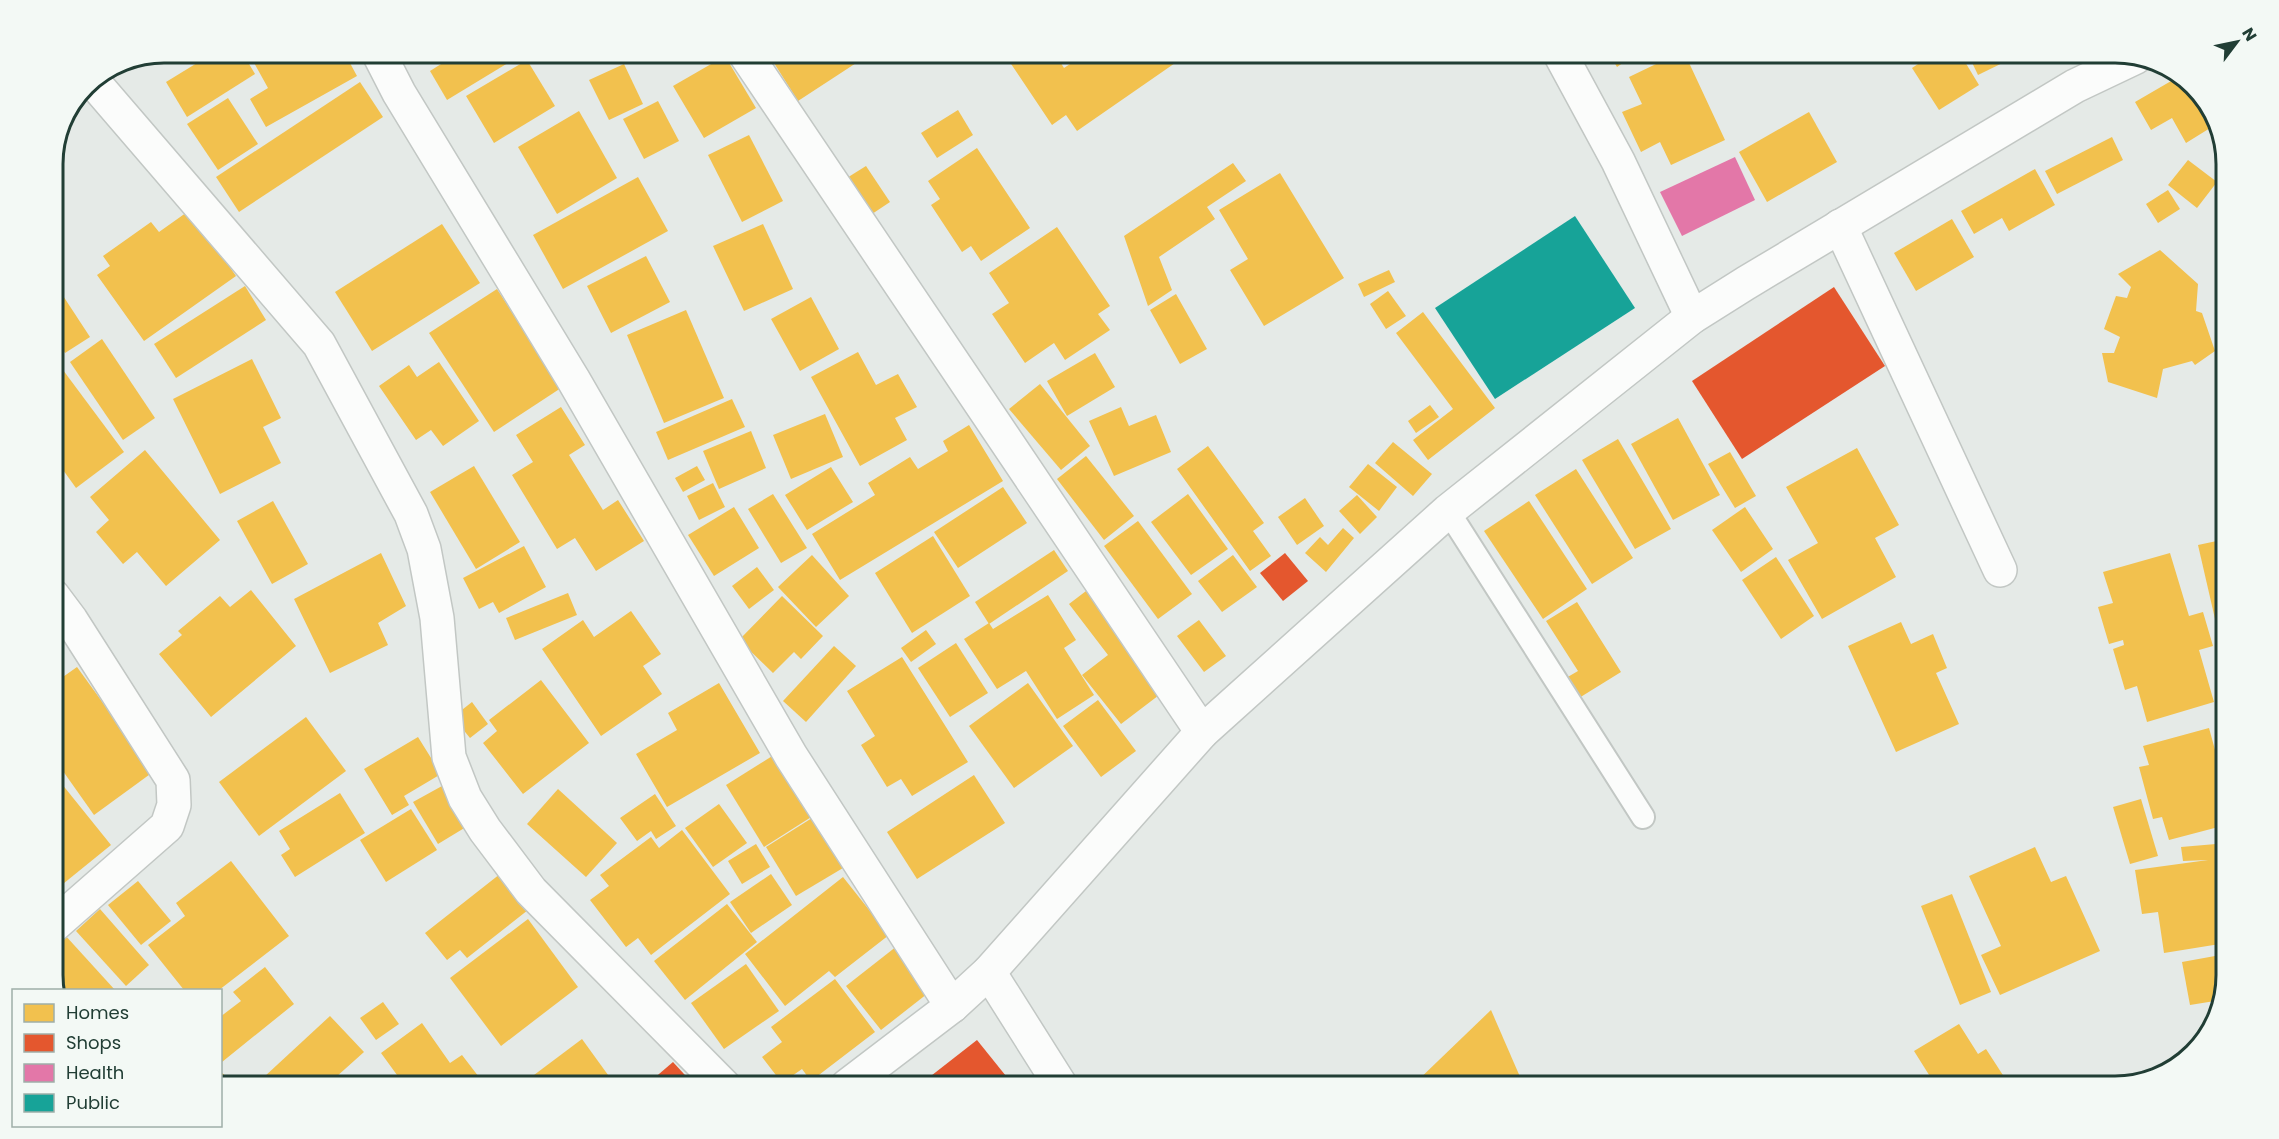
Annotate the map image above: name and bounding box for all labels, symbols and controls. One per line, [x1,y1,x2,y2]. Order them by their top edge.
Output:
north arrow [2207,12,2267,72]
text: N [2236,23,2262,46]
legend [12,989,222,1127]
text: Homes [66,1000,129,1025]
text: Shops [66,1030,121,1055]
text: Health [66,1060,124,1085]
text: Public [66,1090,120,1115]

